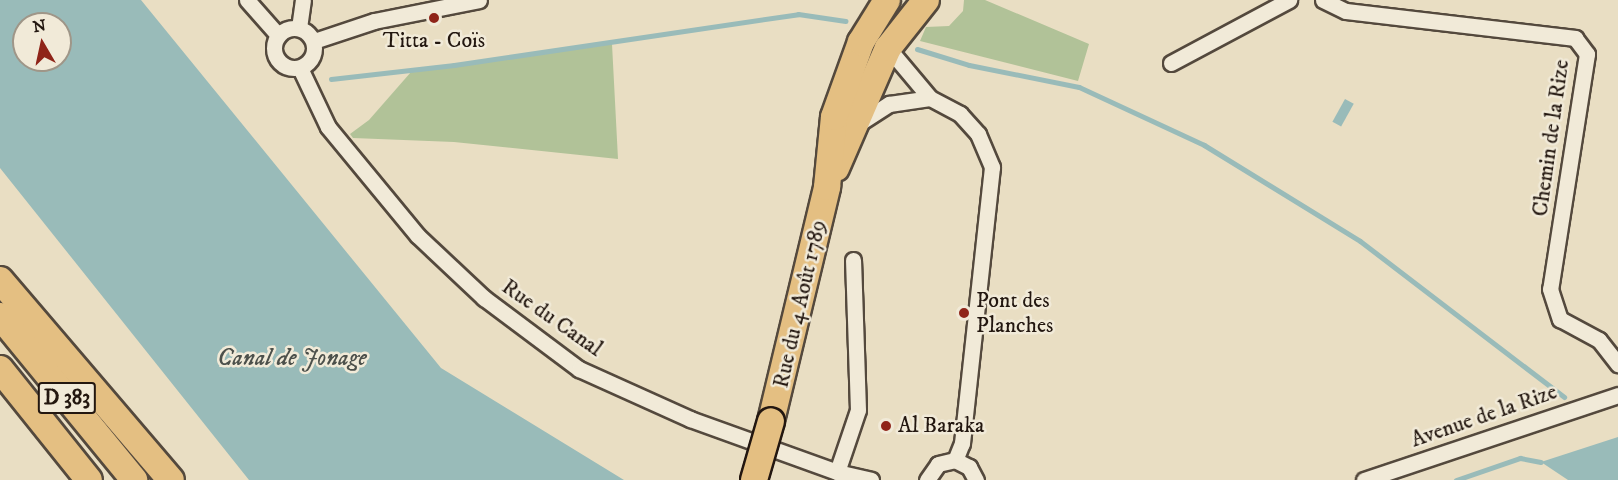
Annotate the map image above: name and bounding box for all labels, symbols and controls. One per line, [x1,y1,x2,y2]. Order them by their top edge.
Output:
marker: Titta - Coïs [427,11,441,25]
north arrow [12,12,72,72]
text: N [31,15,48,37]
place label: Titta - Coïs [383,28,485,54]
street label: Chemin de la Rize [1527,58,1575,218]
street label: Rue du 4 Août 1789 [768,217,832,391]
street label: Rue du Canal [497,274,607,362]
place label: Pont des Planches [976,287,1053,338]
marker: Pont des Planches [957,306,971,320]
water label: Canal de Jonage [217,345,367,373]
street label: Avenue de la Rize [1408,379,1560,453]
road number: D 383 [37,380,97,416]
place label: Al Baraka [898,413,984,439]
marker: Al Baraka [879,419,893,433]

